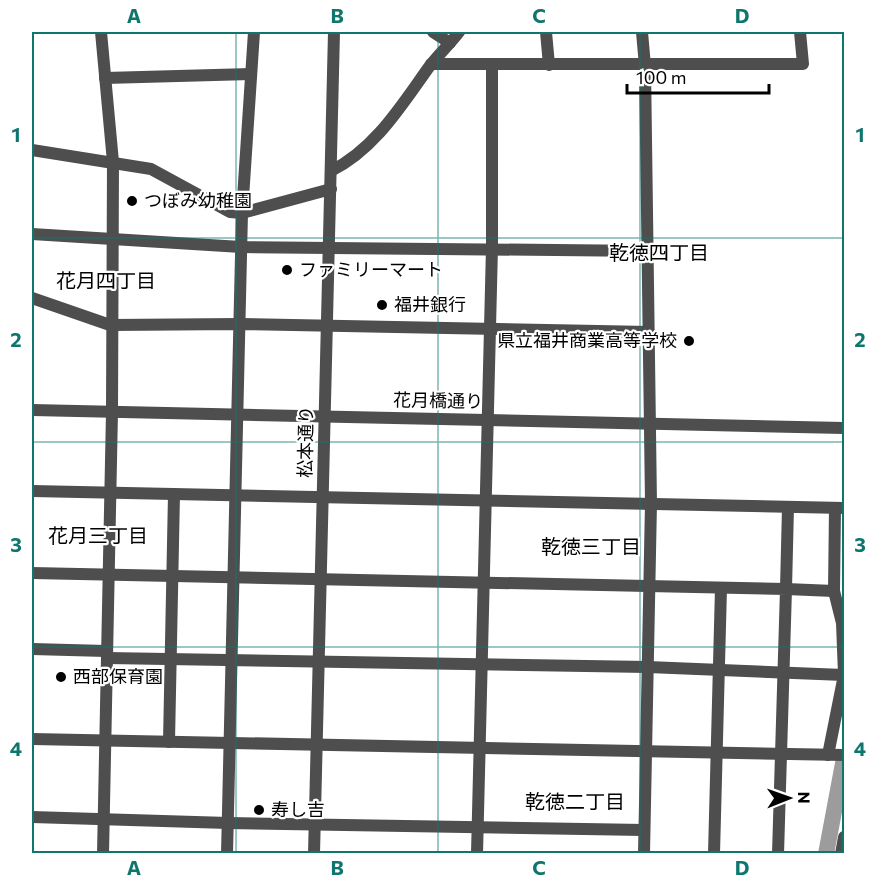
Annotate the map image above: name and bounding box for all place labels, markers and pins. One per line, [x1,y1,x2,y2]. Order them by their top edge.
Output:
place label: つぼみ幼稚園 [144,189,252,211]
marker: つぼみ幼稚園 [125,194,139,208]
place label: ファミリーマート [299,258,443,280]
marker: ファミリーマート [280,263,294,277]
place label: 福井銀行 [394,293,466,315]
marker: 福井銀行 [375,298,389,312]
place label: 県立福井商業高等学校 [497,329,677,351]
marker: 県立福井商業高等学校 [682,334,696,348]
place label: 西部保育園 [73,665,163,687]
marker: 西部保育園 [54,670,68,684]
place label: 寿し吉 [271,798,325,820]
marker: 寿し吉 [252,803,266,817]

